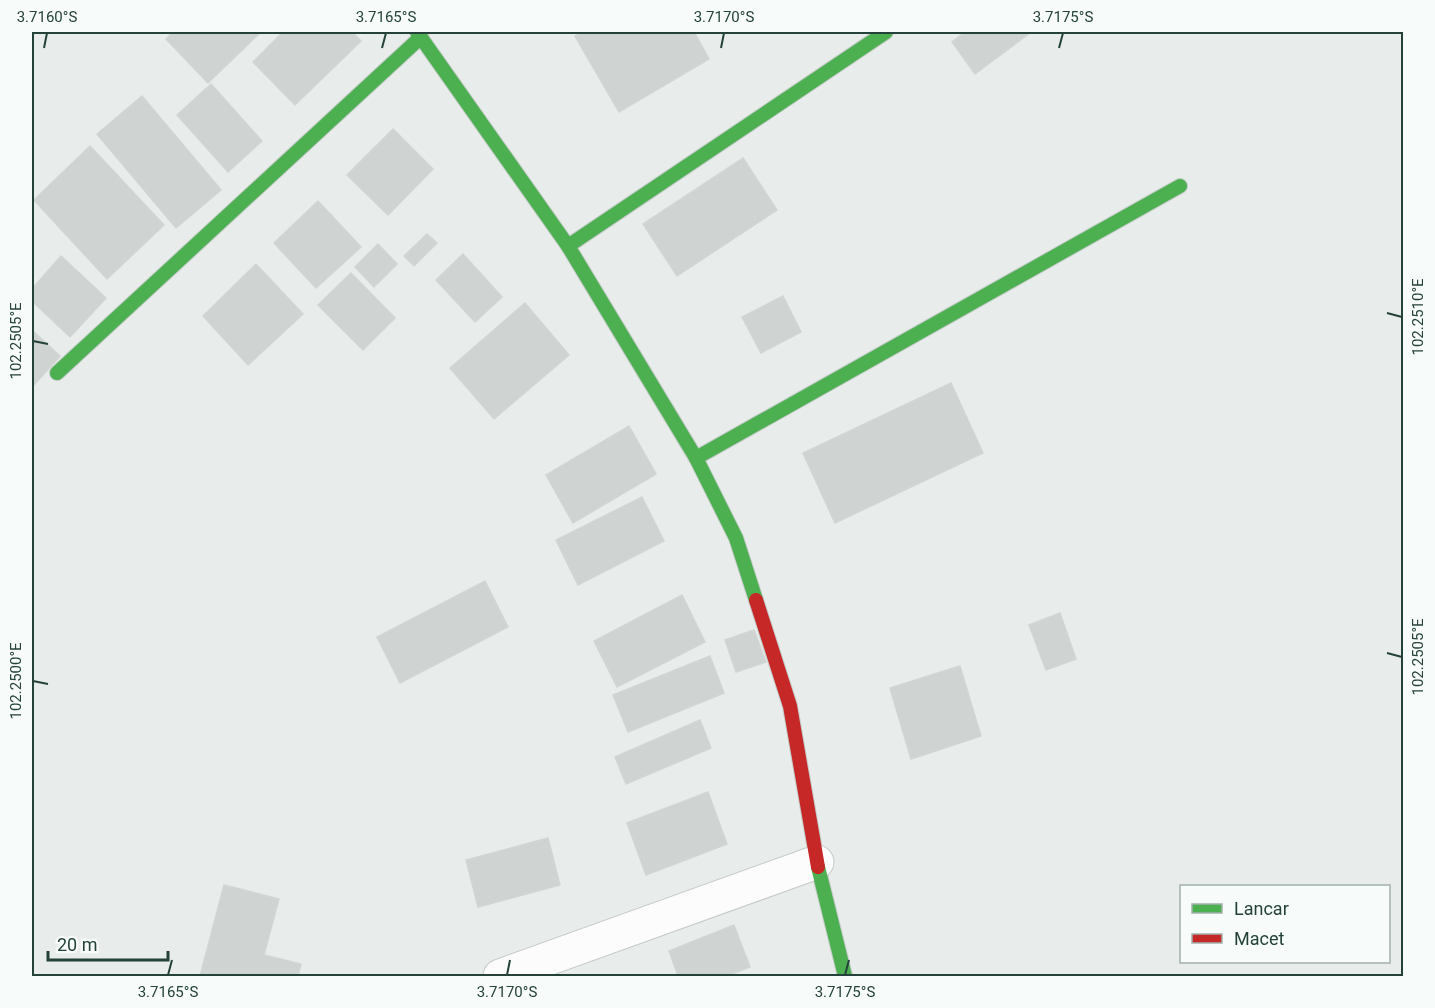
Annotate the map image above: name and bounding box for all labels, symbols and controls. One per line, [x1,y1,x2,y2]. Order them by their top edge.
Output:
text: 3.7160°S [17,8,77,26]
text: 3.7165°S [356,8,416,26]
text: 3.7170°S [694,8,754,26]
text: 3.7175°S [1033,8,1093,26]
text: 102.2510°E [1409,278,1427,356]
text: 102.2505°E [7,302,25,380]
text: 102.2505°E [1409,618,1427,696]
text: 102.2500°E [7,642,25,720]
legend [1180,885,1390,963]
text: Lancar [1234,898,1289,919]
scale bar [48,924,168,962]
text: Macet [1234,928,1284,949]
text: 20 m [57,934,97,955]
text: 3.7165°S [138,983,198,1001]
text: 3.7170°S [477,983,537,1001]
text: 3.7175°S [815,983,875,1001]

